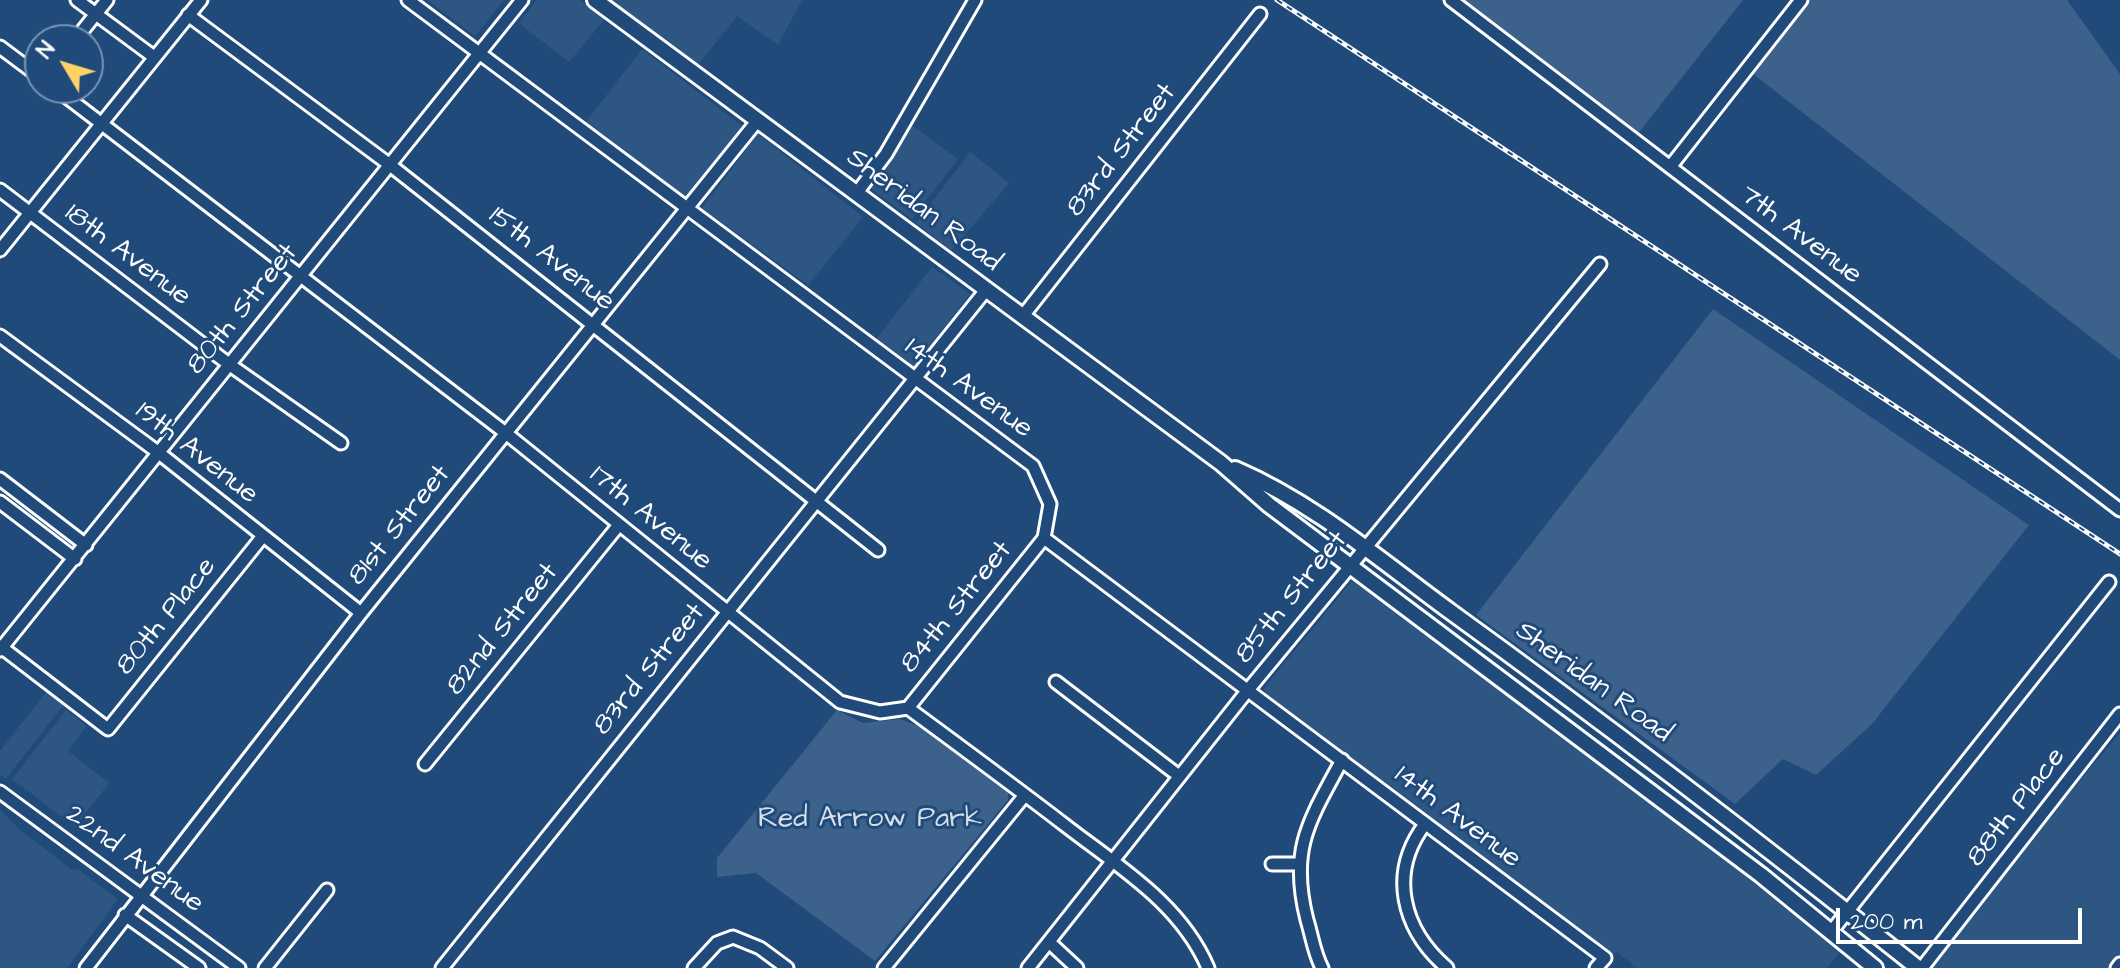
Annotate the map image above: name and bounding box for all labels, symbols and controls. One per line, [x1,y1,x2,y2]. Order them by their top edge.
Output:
north arrow [24,24,104,104]
text: N [30,35,63,65]
street label: 83rd Street [1060,78,1184,224]
street label: Sheridan Road [839,142,1007,280]
street label: 7th Avenue [1732,179,1868,293]
street label: 18th Avenue [57,198,197,314]
street label: 15th Avenue [481,200,621,320]
street label: 80th Street [180,238,306,382]
street label: 14th Avenue [897,331,1039,447]
street label: 19th Avenue [128,396,264,512]
street label: 81st Street [341,459,459,593]
street label: 17th Avenue [582,459,718,579]
street label: 85th Street [1228,525,1356,671]
street label: 84th Street [894,535,1020,681]
street label: 80th Place [109,551,225,683]
street label: 82nd Street [440,557,566,703]
street label: 83rd Street [587,597,713,743]
street label: Sheridan Road [1508,615,1678,751]
street label: 88th Place [1960,742,2074,874]
street label: 14th Avenue [1387,759,1527,877]
street label: 22nd Avenue [58,799,210,921]
park label: Red Arrow Park [758,803,982,837]
scale bar [1840,892,2086,942]
text: 200 m [1850,905,1922,939]

